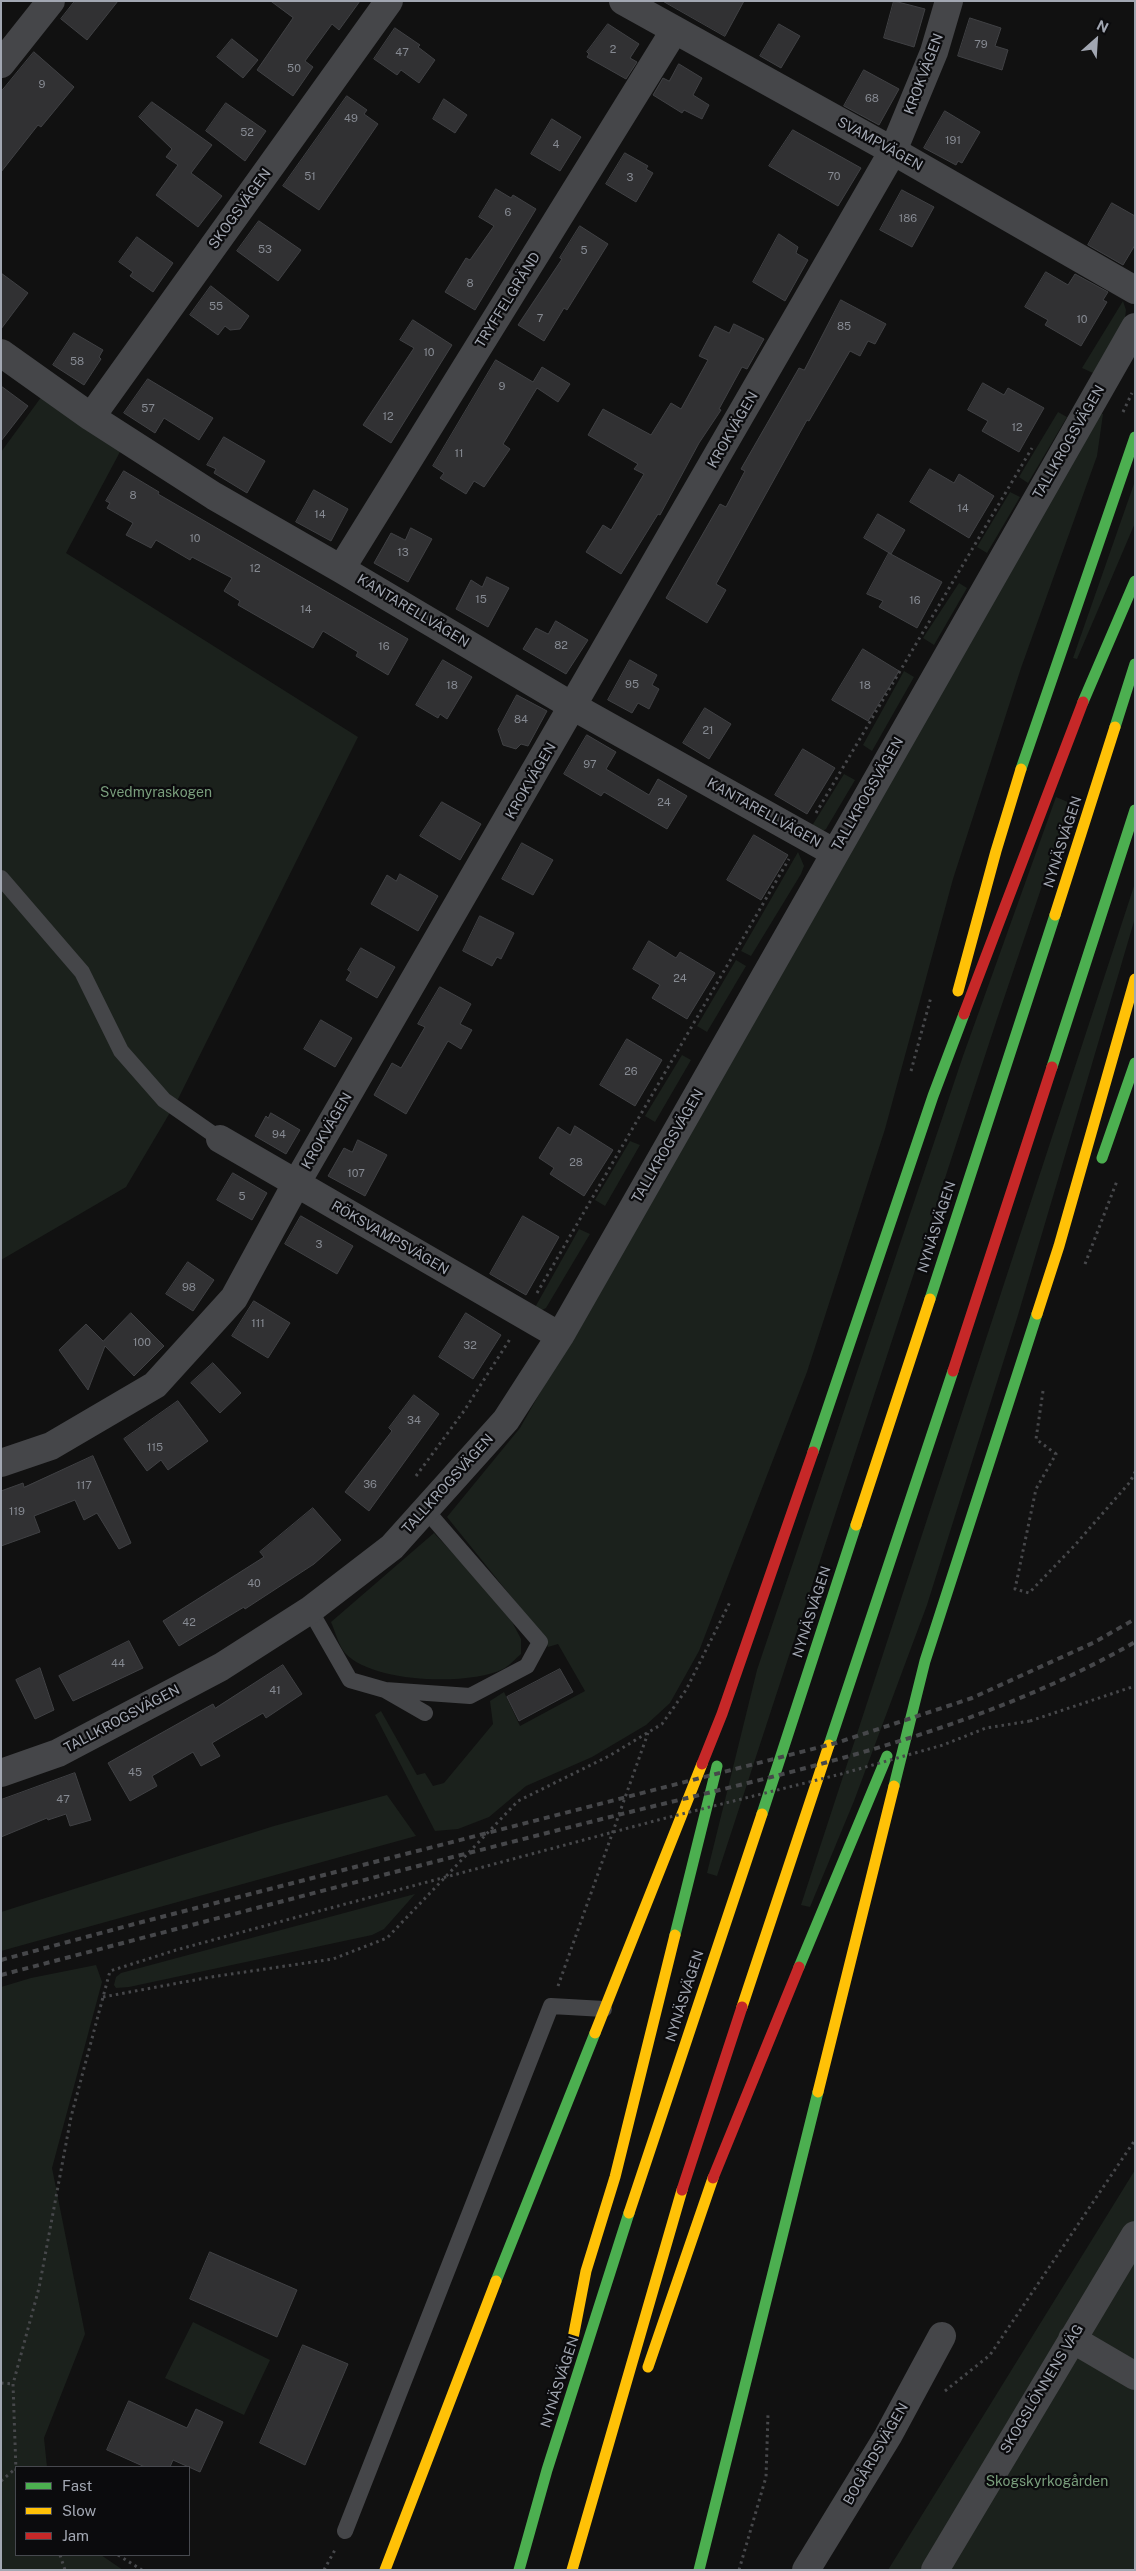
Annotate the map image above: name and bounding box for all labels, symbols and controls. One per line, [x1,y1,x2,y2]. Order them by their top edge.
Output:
north arrow [1071,15,1121,65]
text: N [1094,17,1111,36]
street label: KROKVÄGEN [901,31,947,117]
house number: 79 [974,38,988,52]
house number: 2 [610,43,616,57]
house number: 47 [395,46,409,60]
house number: 50 [287,62,301,76]
house number: 9 [39,78,45,92]
house number: 68 [865,92,879,106]
house number: 49 [344,112,358,126]
street label: SVAMPVÄGEN [834,114,926,174]
house number: 52 [240,126,254,140]
house number: 191 [945,134,961,148]
house number: 4 [553,138,559,152]
street label: SKOGSVÄGEN [205,166,275,252]
house number: 51 [304,170,316,184]
house number: 70 [827,170,841,184]
house number: 3 [627,171,633,185]
house number: 6 [505,206,511,220]
house number: 186 [899,212,917,226]
house number: 53 [258,243,272,257]
house number: 5 [580,244,588,258]
street label: TRYFFELGRÄND [472,249,544,351]
house number: 8 [466,277,474,291]
house number: 55 [209,300,223,314]
house number: 7 [537,312,543,326]
house number: 10 [1076,313,1088,327]
house number: 85 [837,320,851,334]
house number: 10 [423,346,435,360]
house number: 58 [70,355,84,369]
house number: 9 [499,380,505,394]
street label: TALLKROGSVÄGEN [1030,382,1108,502]
street label: KROKVÄGEN [704,389,762,471]
house number: 57 [141,402,155,416]
house number: 12 [382,410,394,424]
house number: 12 [1011,421,1023,435]
house number: 11 [455,447,463,461]
house number: 8 [129,489,137,503]
house number: 14 [957,502,969,516]
house number: 14 [314,508,326,522]
house number: 10 [189,532,201,546]
house number: 13 [397,546,409,560]
house number: 12 [249,562,261,576]
street label: KANTARELLVÄGEN [354,571,472,651]
house number: 15 [475,593,487,607]
house number: 16 [909,594,921,608]
house number: 14 [300,603,312,617]
house number: 82 [554,639,568,653]
house number: 16 [378,640,390,654]
house number: 95 [625,678,639,692]
house number: 18 [446,679,458,693]
house number: 18 [859,679,871,693]
house number: 84 [514,713,528,727]
house number: 21 [702,724,714,738]
street label: TALLKROGSVÄGEN [829,734,907,854]
street label: KROKVÄGEN [502,740,560,822]
house number: 97 [583,758,597,772]
street label: KANTARELLVÄGEN [704,775,824,851]
park label: Svedmyraskogen [100,785,212,801]
street label: NYNÄSVÄGEN [1040,794,1086,890]
house number: 24 [657,796,671,810]
house number: 24 [673,972,687,986]
house number: 26 [624,1065,638,1079]
street label: TALLKROGSVÄGEN [629,1086,707,1206]
street label: KROKVÄGEN [298,1090,356,1172]
house number: 94 [272,1128,286,1142]
house number: 28 [569,1156,583,1170]
house number: 107 [347,1167,365,1181]
street label: NYNÄSVÄGEN [914,1179,960,1275]
house number: 5 [238,1190,246,1204]
street label: RÖKSVAMPSVÄGEN [328,1197,452,1279]
house number: 3 [316,1238,322,1252]
house number: 98 [182,1281,196,1295]
house number: 111 [251,1317,265,1331]
house number: 100 [133,1336,151,1350]
house number: 32 [463,1339,477,1353]
house number: 34 [407,1414,421,1428]
street label: TALLKROGSVÄGEN [399,1431,497,1537]
house number: 115 [147,1441,163,1455]
house number: 36 [363,1478,377,1492]
house number: 117 [76,1479,92,1493]
house number: 119 [9,1505,25,1519]
street label: NYNÄSVÄGEN [789,1564,835,1660]
house number: 40 [247,1577,261,1591]
house number: 42 [182,1616,196,1630]
house number: 44 [111,1657,125,1671]
street label: TALLKROGSVÄGEN [61,1681,183,1757]
house number: 41 [269,1684,281,1698]
house number: 45 [128,1766,142,1780]
house number: 47 [56,1793,70,1807]
street label: NYNÄSVÄGEN [662,1948,708,2044]
street label: SKOGSLÖNNENS VÄG [997,2321,1087,2457]
street label: NYNÄSVÄGEN [537,2334,583,2430]
street label: BOGÅRDSVÄGEN [840,2400,912,2508]
legend [15,2466,190,2556]
park label: Skogskyrkogården [986,2474,1108,2490]
text: Fast [62,2477,92,2494]
text: Slow [62,2502,96,2519]
text: Jam [62,2527,89,2544]

